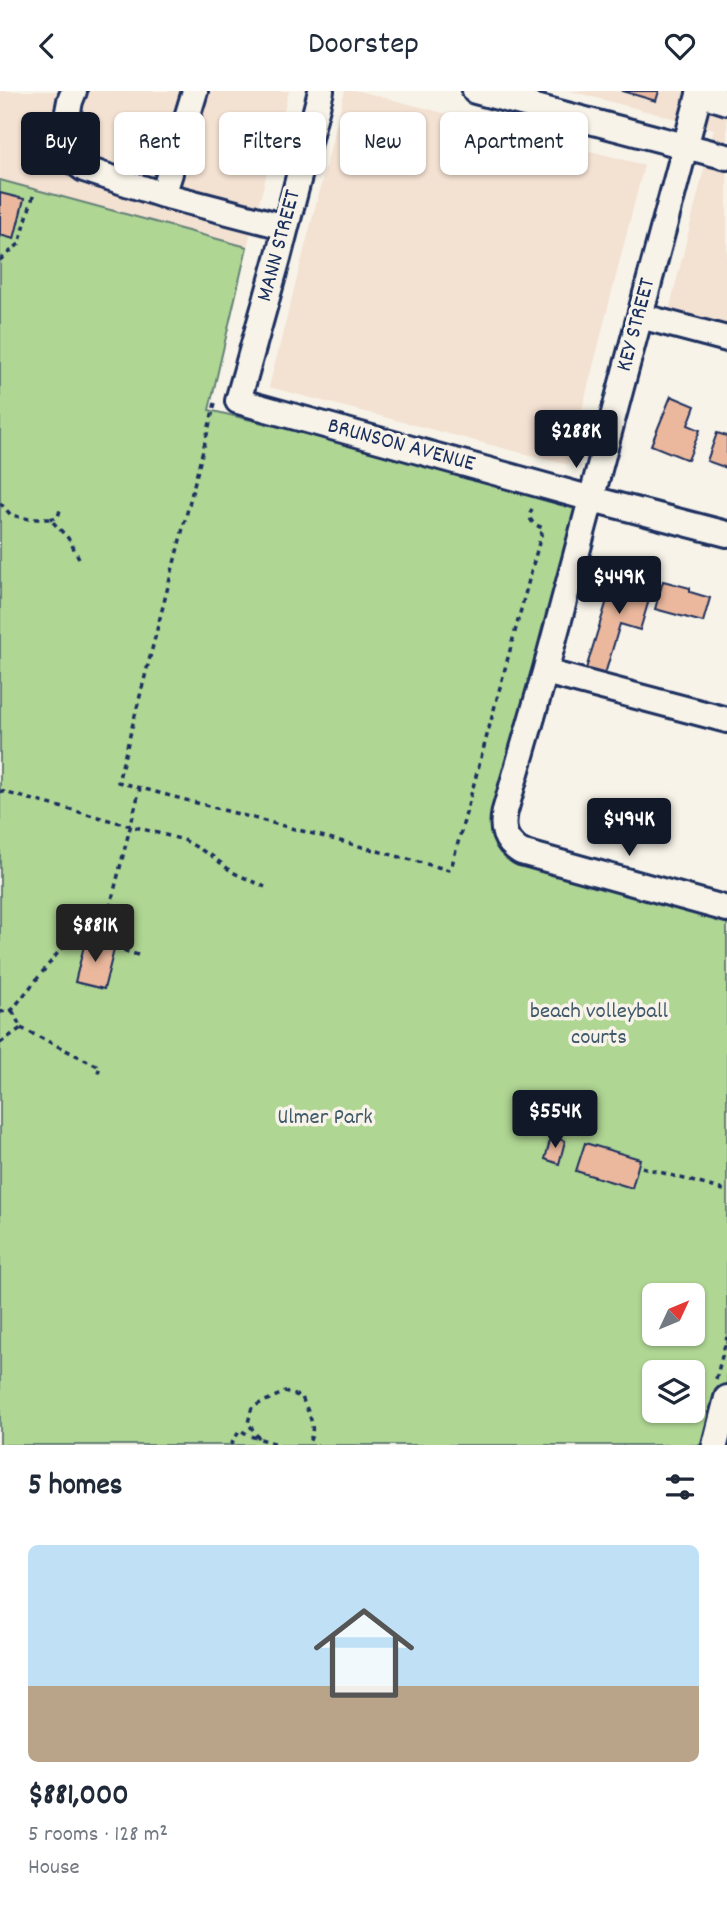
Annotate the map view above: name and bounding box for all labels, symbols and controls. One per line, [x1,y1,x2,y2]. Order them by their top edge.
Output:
text: Doorstep [308,23,419,69]
icon: back [28,27,66,65]
icon: heart [661,27,699,65]
chip: Buy [21,112,100,175]
chip: Rent [114,112,205,175]
chip: Filters [219,112,326,175]
chip: New [340,112,426,175]
chip: Apartment [440,112,588,175]
street label: MANN STREET [249,186,311,306]
street label: KEY STREET [609,275,665,375]
street label: BRUNSON AVENUE [324,410,479,482]
pin: $288K [527,411,625,470]
text: $288K [551,416,601,449]
pin: $449K [570,557,668,616]
text: $449K [593,562,645,595]
pin: $494K [580,799,678,858]
text: $494K [603,804,655,837]
pin: $881K [46,905,144,964]
text: $881K [72,910,118,943]
park label: beach volleyball courts [530,996,668,1055]
pin: $554K [506,1091,604,1150]
text: $554K [528,1096,582,1129]
park label: Ulmer Park [277,1102,373,1135]
north arrow [642,1283,705,1346]
map controls [642,1283,705,1423]
button: layers [642,1360,705,1423]
text: 5 homes [28,1466,122,1509]
icon: filters [661,1468,699,1506]
icon: home [301,1590,427,1716]
text: $881,000 [28,1776,129,1819]
text: 5 rooms · 128 m² [28,1819,168,1852]
text: House [28,1852,80,1885]

